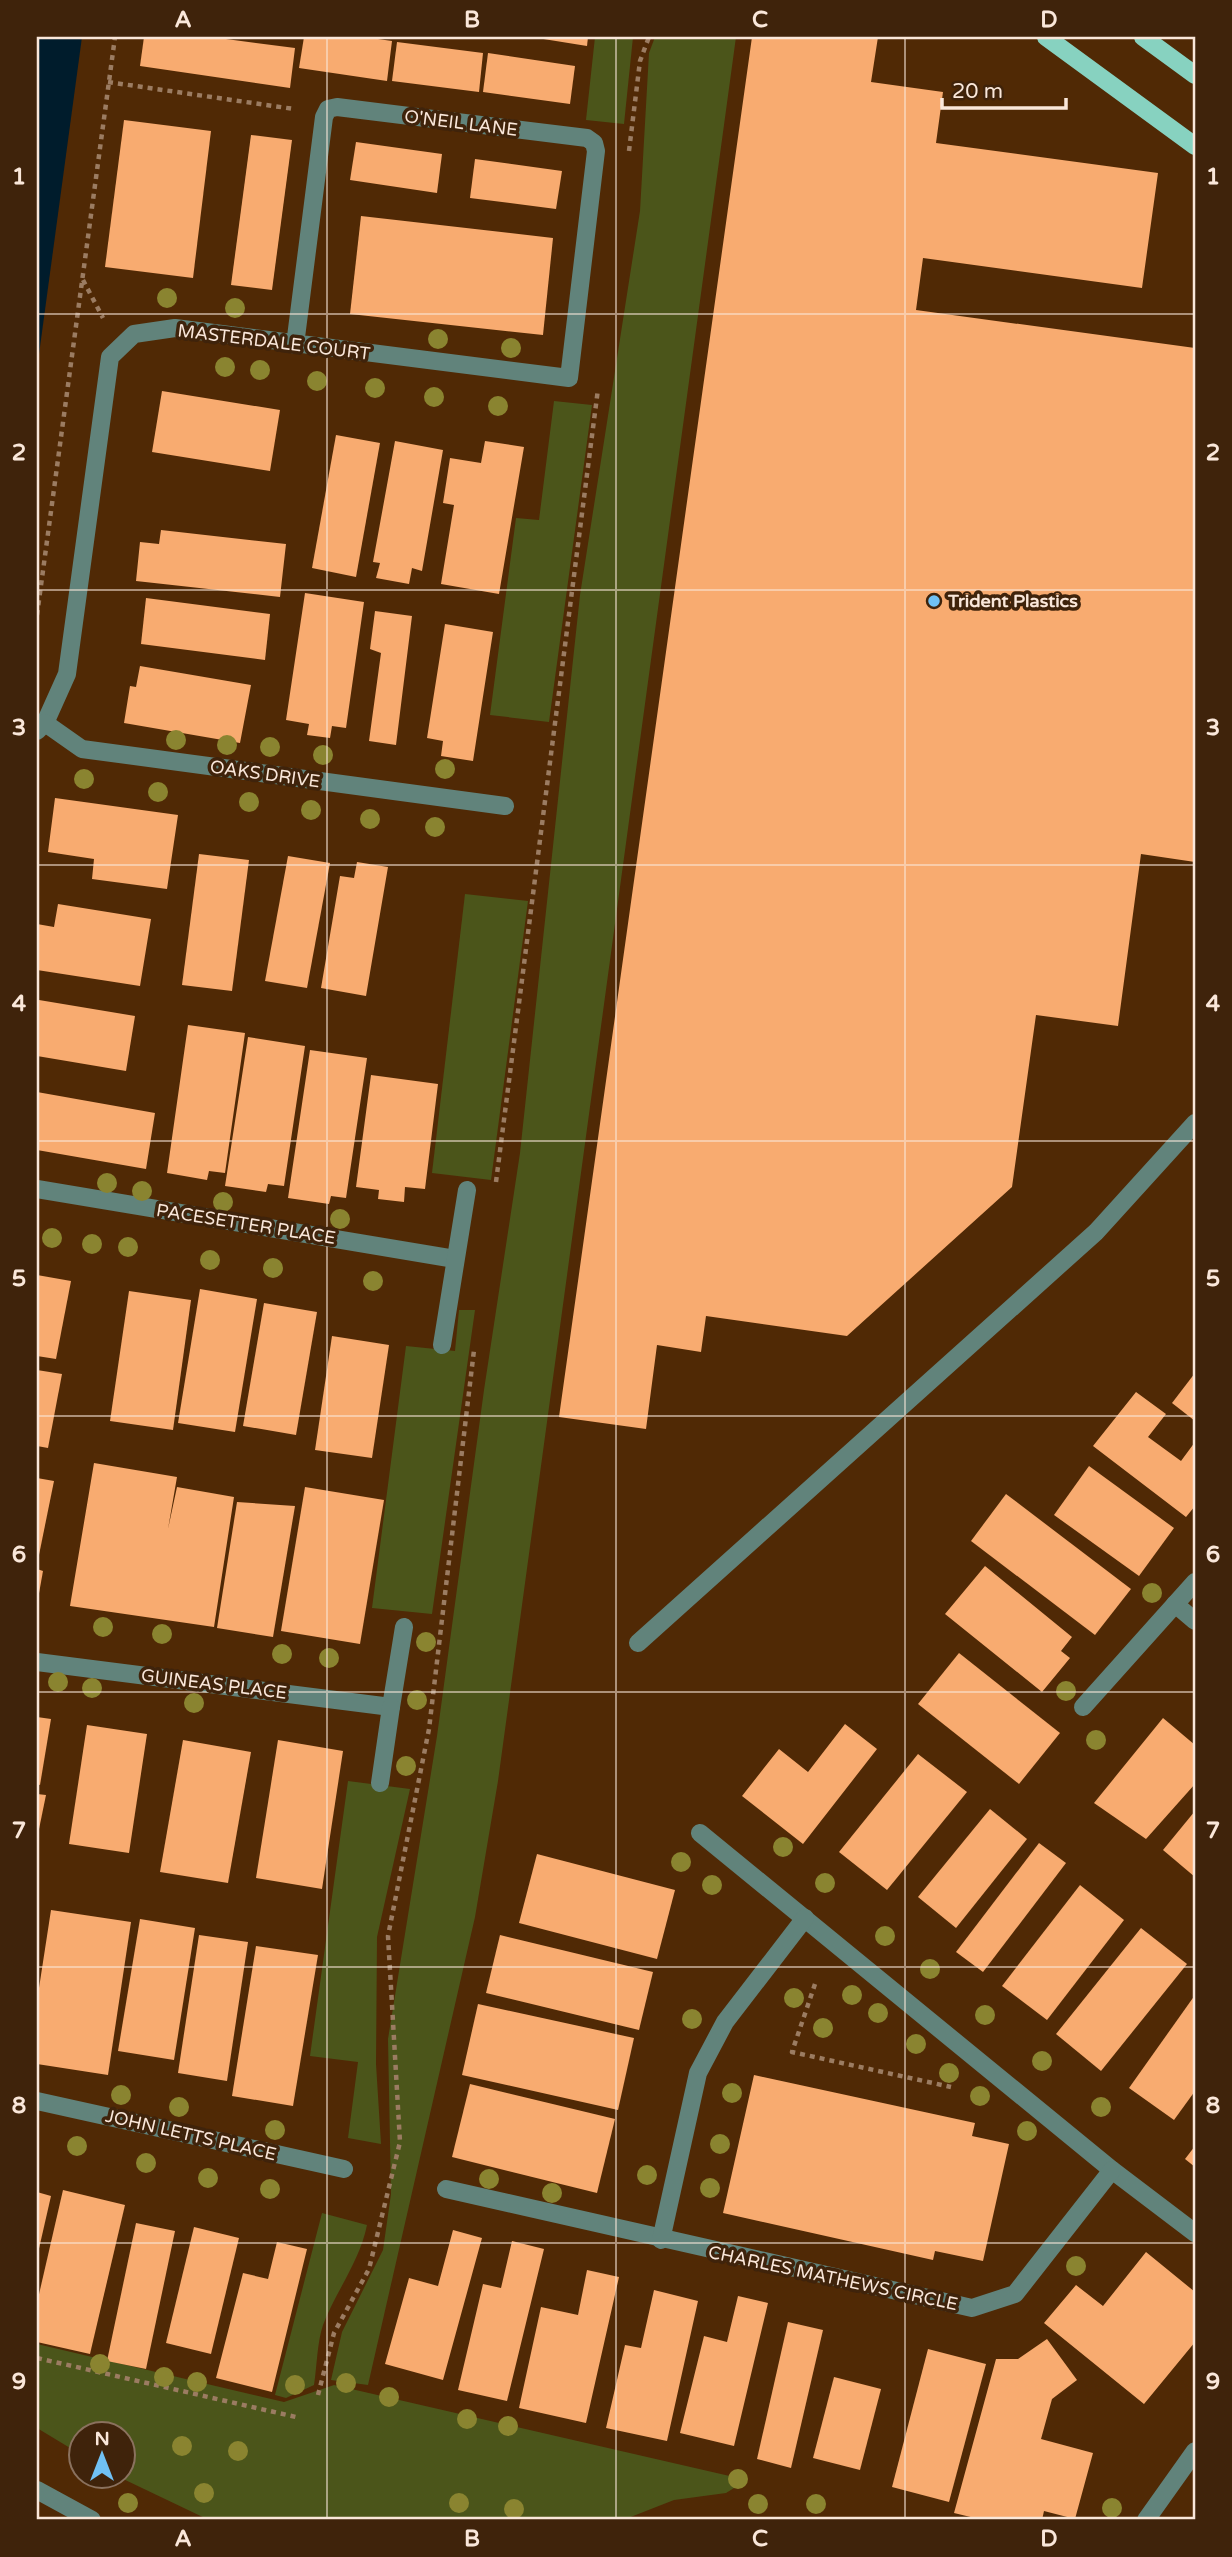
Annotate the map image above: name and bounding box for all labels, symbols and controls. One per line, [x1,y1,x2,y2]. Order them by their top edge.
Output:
text: A [174,6,192,34]
text: B [464,6,480,34]
text: C [752,6,768,34]
text: D [1040,6,1058,34]
scale bar [942,66,1066,110]
text: 20 m [952,79,1003,104]
street label: O'NEIL LANE [403,105,519,141]
text: 1 [12,163,26,191]
text: 1 [1206,163,1220,191]
street label: MASTERDALE COURT [176,319,372,365]
text: 2 [12,439,26,467]
text: 2 [1206,439,1220,467]
place label: Trident Plastics [947,590,1078,612]
marker: Trident Plastics [926,593,942,609]
text: 3 [12,714,26,742]
text: 3 [1206,714,1220,742]
street label: OAKS DRIVE [208,755,322,793]
text: 4 [12,990,27,1018]
text: 4 [1206,990,1221,1018]
street label: PACESETTER PLACE [155,1199,337,1249]
text: 5 [12,1265,26,1293]
text: 5 [1206,1265,1220,1293]
text: 6 [12,1541,26,1569]
text: 6 [1206,1541,1220,1569]
street label: GUINEAS PLACE [140,1664,288,1704]
text: 7 [12,1817,26,1845]
text: 7 [1206,1817,1220,1845]
text: 8 [12,2092,26,2120]
text: 8 [1206,2092,1220,2120]
street label: JOHN LETTS PLACE [103,2105,279,2165]
street label: CHARLES MATHEWS CIRCLE [706,2241,960,2315]
text: 9 [12,2368,26,2396]
text: 9 [1206,2368,1220,2396]
north arrow [66,2420,136,2490]
text: N [94,2428,110,2450]
text: A [174,2525,192,2553]
text: B [464,2525,480,2553]
text: C [752,2525,768,2553]
text: D [1040,2525,1058,2553]

